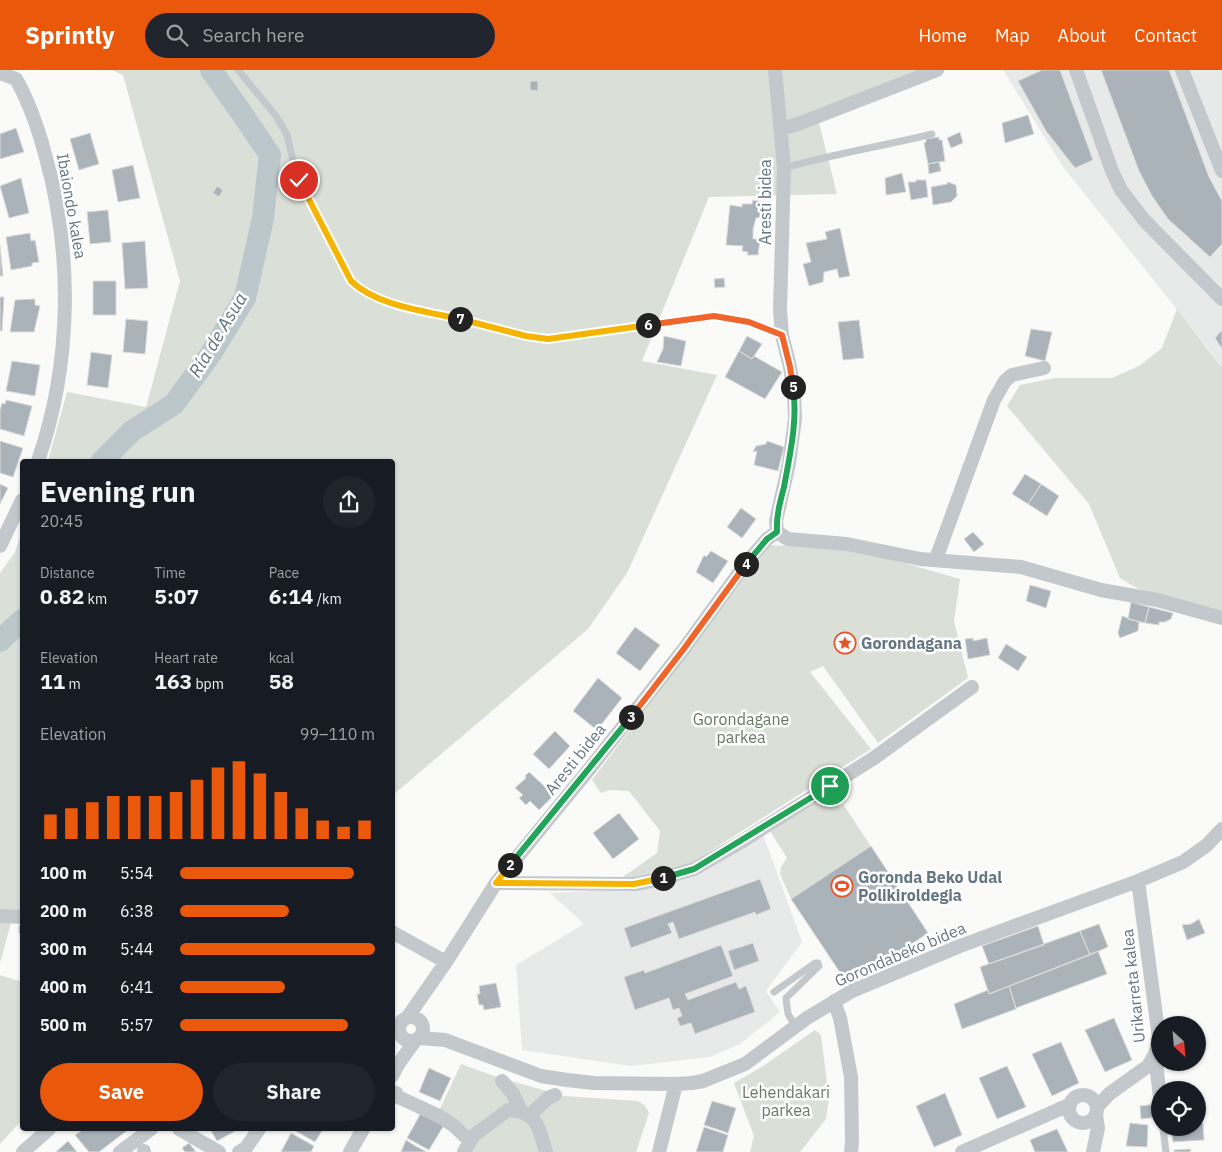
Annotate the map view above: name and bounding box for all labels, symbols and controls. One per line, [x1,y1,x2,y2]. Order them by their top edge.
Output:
search box [145,13,495,58]
text: Sprintly [25,19,115,51]
icon: search [163,21,191,49]
text: Search here [203,23,304,47]
text: Home [919,24,967,47]
text: Map [995,24,1030,47]
text: About [1058,24,1106,47]
text: Contact [1134,24,1197,47]
street label: Ibaiondo kalea [53,152,91,261]
pin [278,159,320,201]
street label: Aresti bidea [755,159,775,245]
icon: check [285,166,313,194]
water label: Ría de Asua [183,288,252,381]
pin: 7 [448,306,472,332]
text: 7 [456,310,465,328]
pin: 6 [636,312,660,338]
text: 6 [644,316,653,334]
pin: 5 [780,374,806,400]
text: 5 [789,378,798,396]
text: Evening run [40,473,196,510]
button: share [323,476,375,528]
text: 20:45 [40,511,83,531]
pin: 4 [734,552,758,576]
text: 4 [742,555,751,573]
text: Distance [40,564,95,582]
text: Time [154,564,186,582]
text: Pace [269,564,299,582]
text: 0.82 [40,582,84,610]
text: 5:07 [154,582,199,610]
text: 6:14 [269,582,313,610]
text: km [84,590,107,608]
text: /km [313,590,342,608]
place icon: Gorondagana [833,631,857,655]
place label: Gorondagana [861,633,962,653]
text: Elevation [40,649,98,667]
text: Heart rate [154,649,218,667]
text: kcal [269,649,294,667]
text: 11 [40,667,65,695]
text: 163 [154,667,192,695]
text: 58 [269,667,294,695]
text: m [65,675,81,693]
text: bpm [192,675,224,693]
pin: 3 [618,704,644,730]
text: 3 [627,708,636,726]
park label: Gorondagane parkea [693,709,789,747]
street label: Aresti bidea [540,719,610,799]
text: Elevation [40,724,106,744]
text: 99–110 m [300,724,375,744]
pin [809,765,851,807]
icon: arrive [816,772,844,800]
pin: 2 [498,852,522,878]
text: 2 [506,856,515,874]
text: 100 m [40,863,87,883]
text: 5:54 [120,863,153,883]
pin: 1 [650,866,676,890]
place label: Goronda Beko Udal Polikiroldegia [858,867,1002,905]
text: 1 [659,869,668,887]
sports icon: Goronda Beko Udal Polikiroldegia [830,874,854,898]
text: 200 m [40,901,87,921]
text: 6:38 [120,901,153,921]
street label: Gorondabeko bidea [831,917,969,991]
street label: Urikarreta kalea [1117,928,1149,1044]
text: 300 m [40,939,87,959]
text: 5:44 [120,939,153,959]
text: 400 m [40,977,87,997]
text: 6:41 [120,977,153,997]
text: 500 m [40,1015,87,1035]
text: 5:57 [120,1015,153,1035]
north arrow [1151,1016,1206,1071]
map controls [1151,1016,1206,1136]
button: Save [40,1063,203,1121]
button: Share [213,1063,375,1121]
button: locate [1151,1081,1206,1136]
park label: Lehendakari parkea [742,1082,830,1120]

